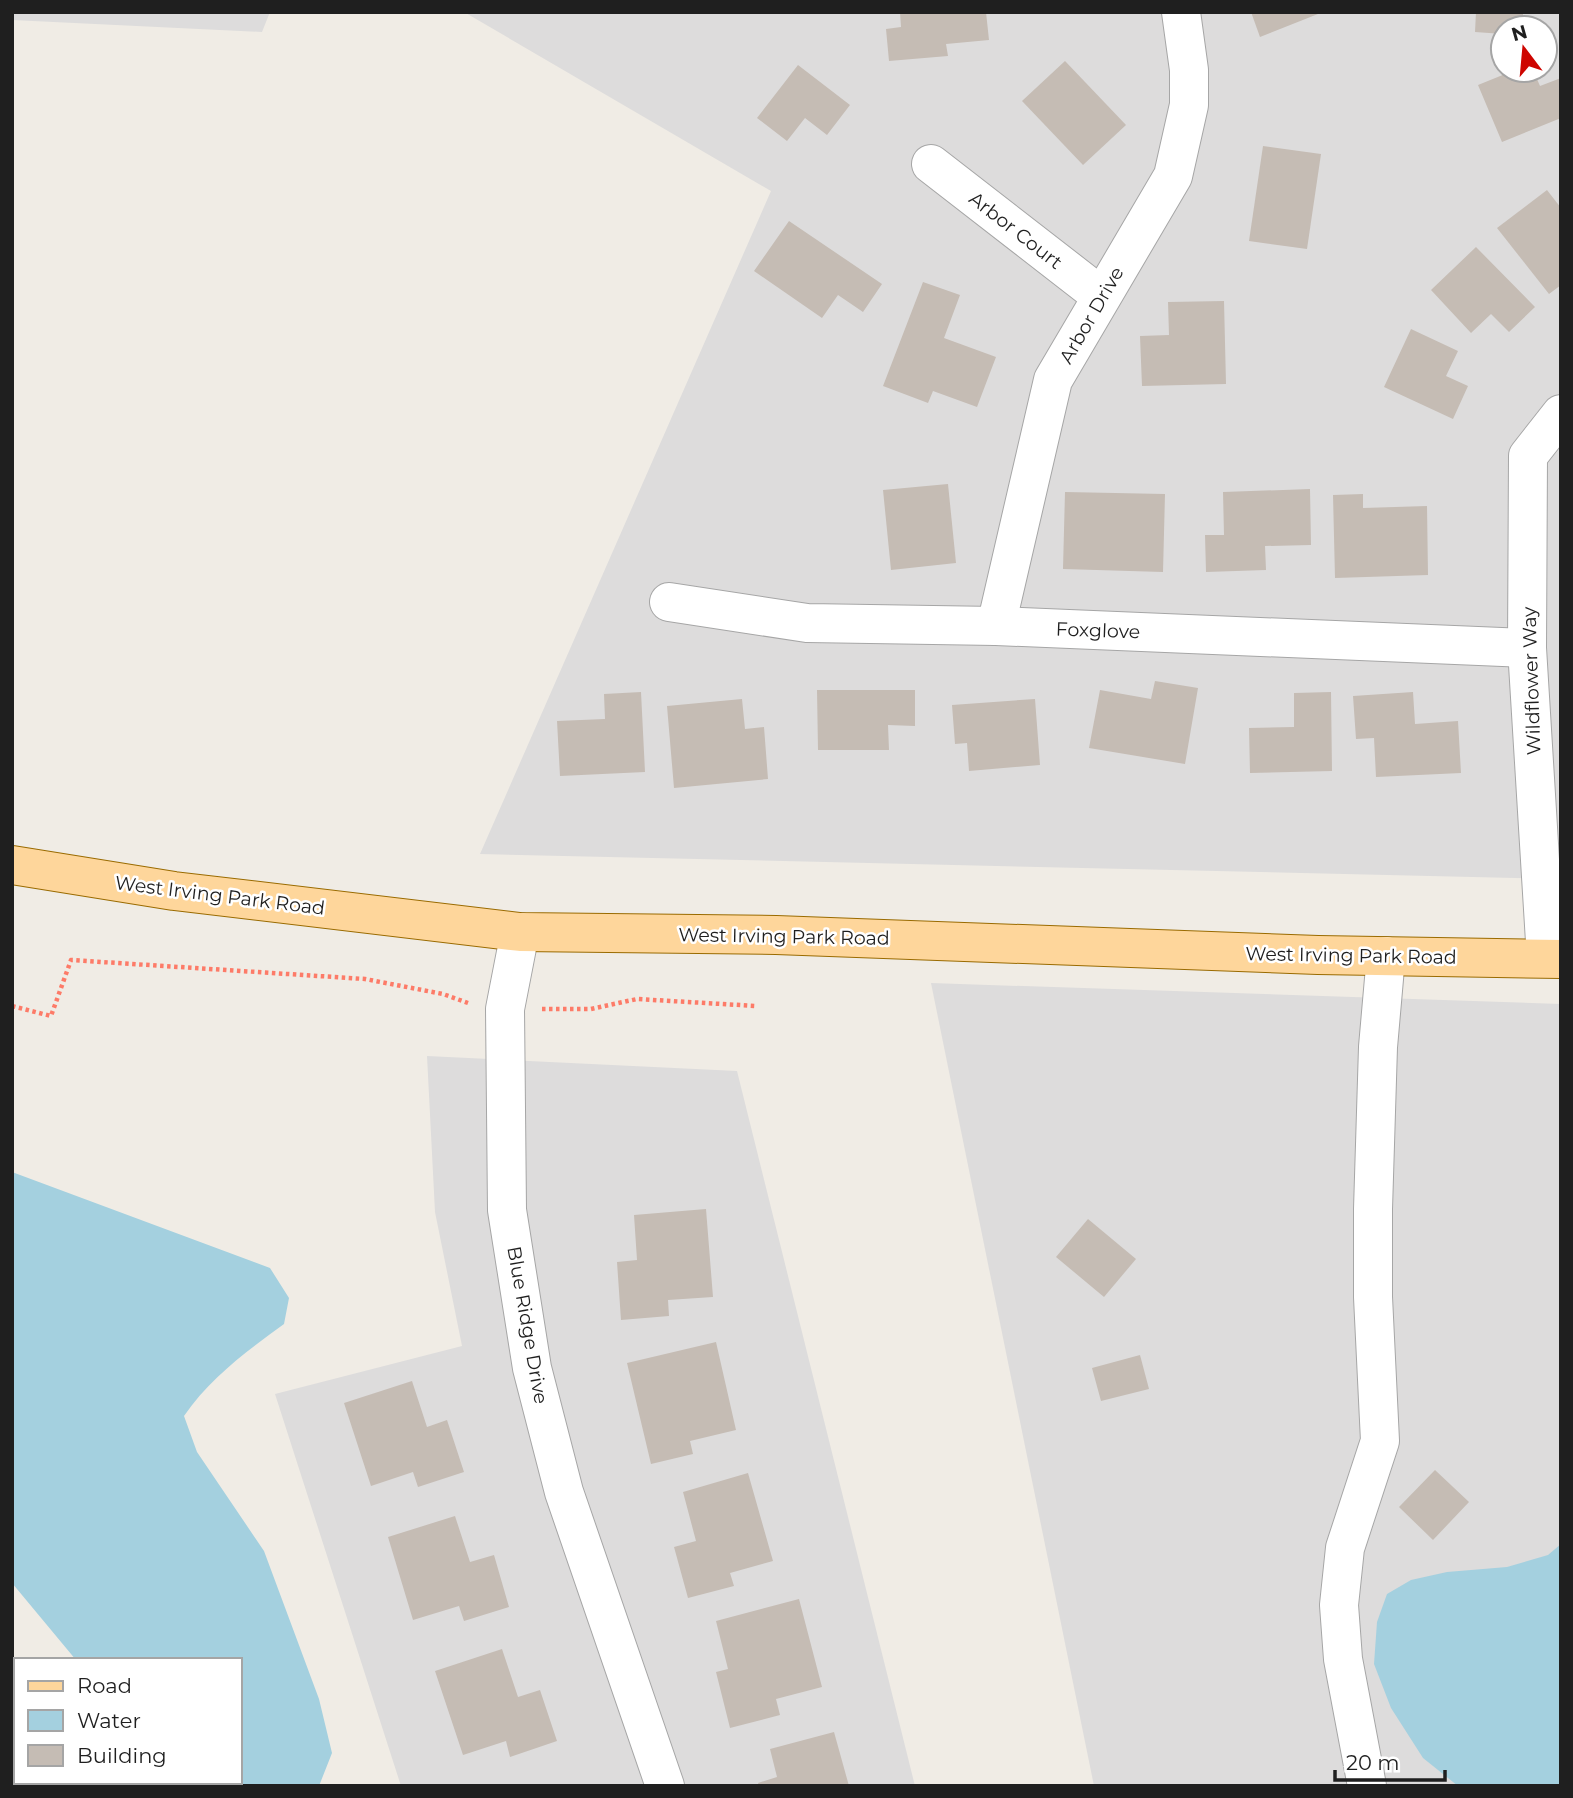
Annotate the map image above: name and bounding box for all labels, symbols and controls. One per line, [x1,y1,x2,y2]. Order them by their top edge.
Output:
north arrow [1489,14,1559,84]
text: N [1509,20,1530,46]
street label: Arbor Court [965,187,1067,274]
street label: Arbor Drive [1054,263,1128,368]
street label: Wildflower Way [1517,606,1546,756]
street label: Foxglove [1055,618,1141,643]
street label: West Irving Park Road [114,871,326,920]
street label: West Irving Park Road [678,923,890,950]
street label: West Irving Park Road [1245,942,1457,969]
street label: Blue Ridge Drive [502,1244,553,1406]
legend [14,1658,242,1784]
text: Road [77,1673,132,1698]
text: Water [77,1708,141,1733]
scale bar [1335,1738,1445,1782]
text: Building [77,1743,167,1768]
text: 20 m [1346,1750,1400,1775]

